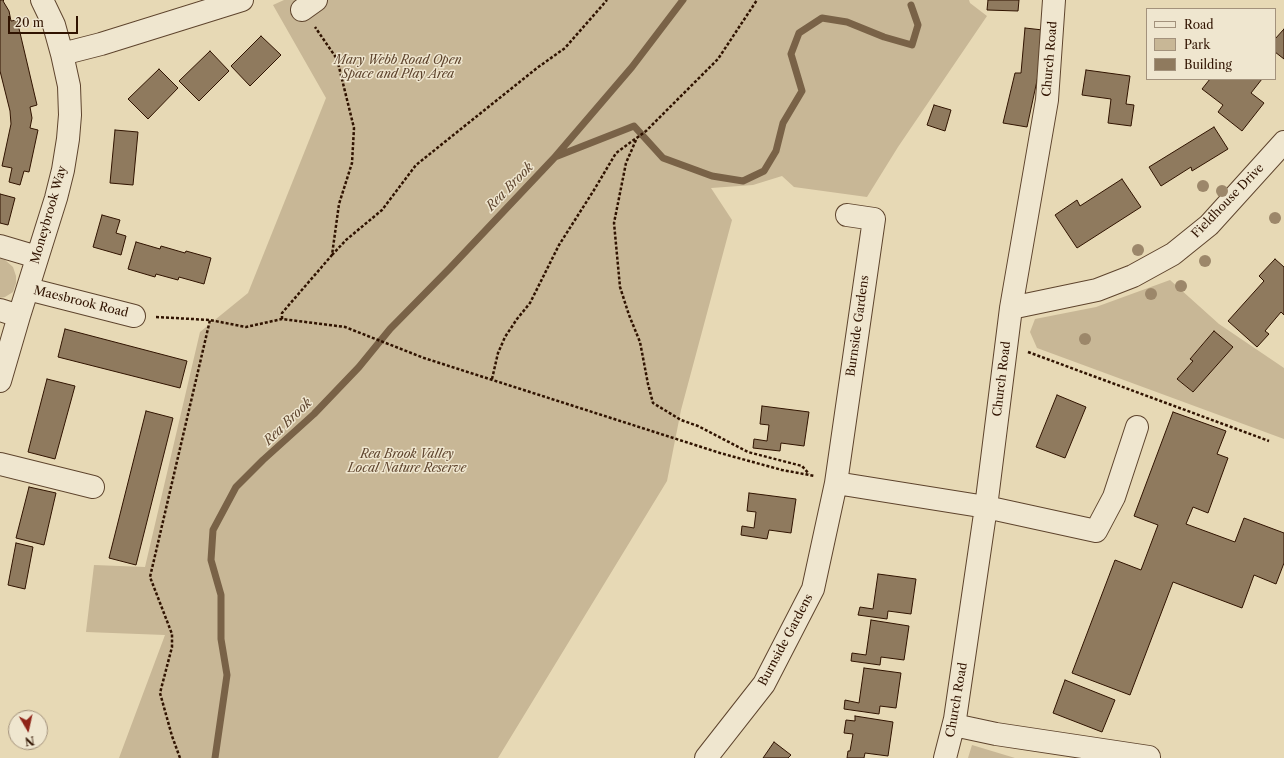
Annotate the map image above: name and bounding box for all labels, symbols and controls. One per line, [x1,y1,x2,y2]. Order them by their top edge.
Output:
scale bar [10,8,80,34]
legend [1146,8,1276,80]
text: 20 m [15,15,44,30]
text: Road [1184,17,1214,32]
street label: Church Road [1040,21,1060,97]
text: Park [1184,37,1210,52]
park label: Mary Webb Road Open Space and Play Area [334,54,462,82]
text: Building [1184,57,1232,72]
water label: Rea Brook [483,160,537,214]
street label: Fieldhouse Drive [1189,161,1267,241]
street label: Moneybrook Way [28,164,70,266]
street label: Burnside Gardens [844,274,872,378]
street label: Maesbrook Road [32,283,130,321]
street label: Church Road [990,341,1014,417]
water label: Rea Brook [261,395,315,449]
park label: Rea Brook Valley Local Nature Reserve [348,448,466,476]
street label: Burnside Gardens [756,592,816,688]
street label: Church Road [943,661,971,739]
north arrow [8,710,48,750]
text: N [24,733,36,749]

